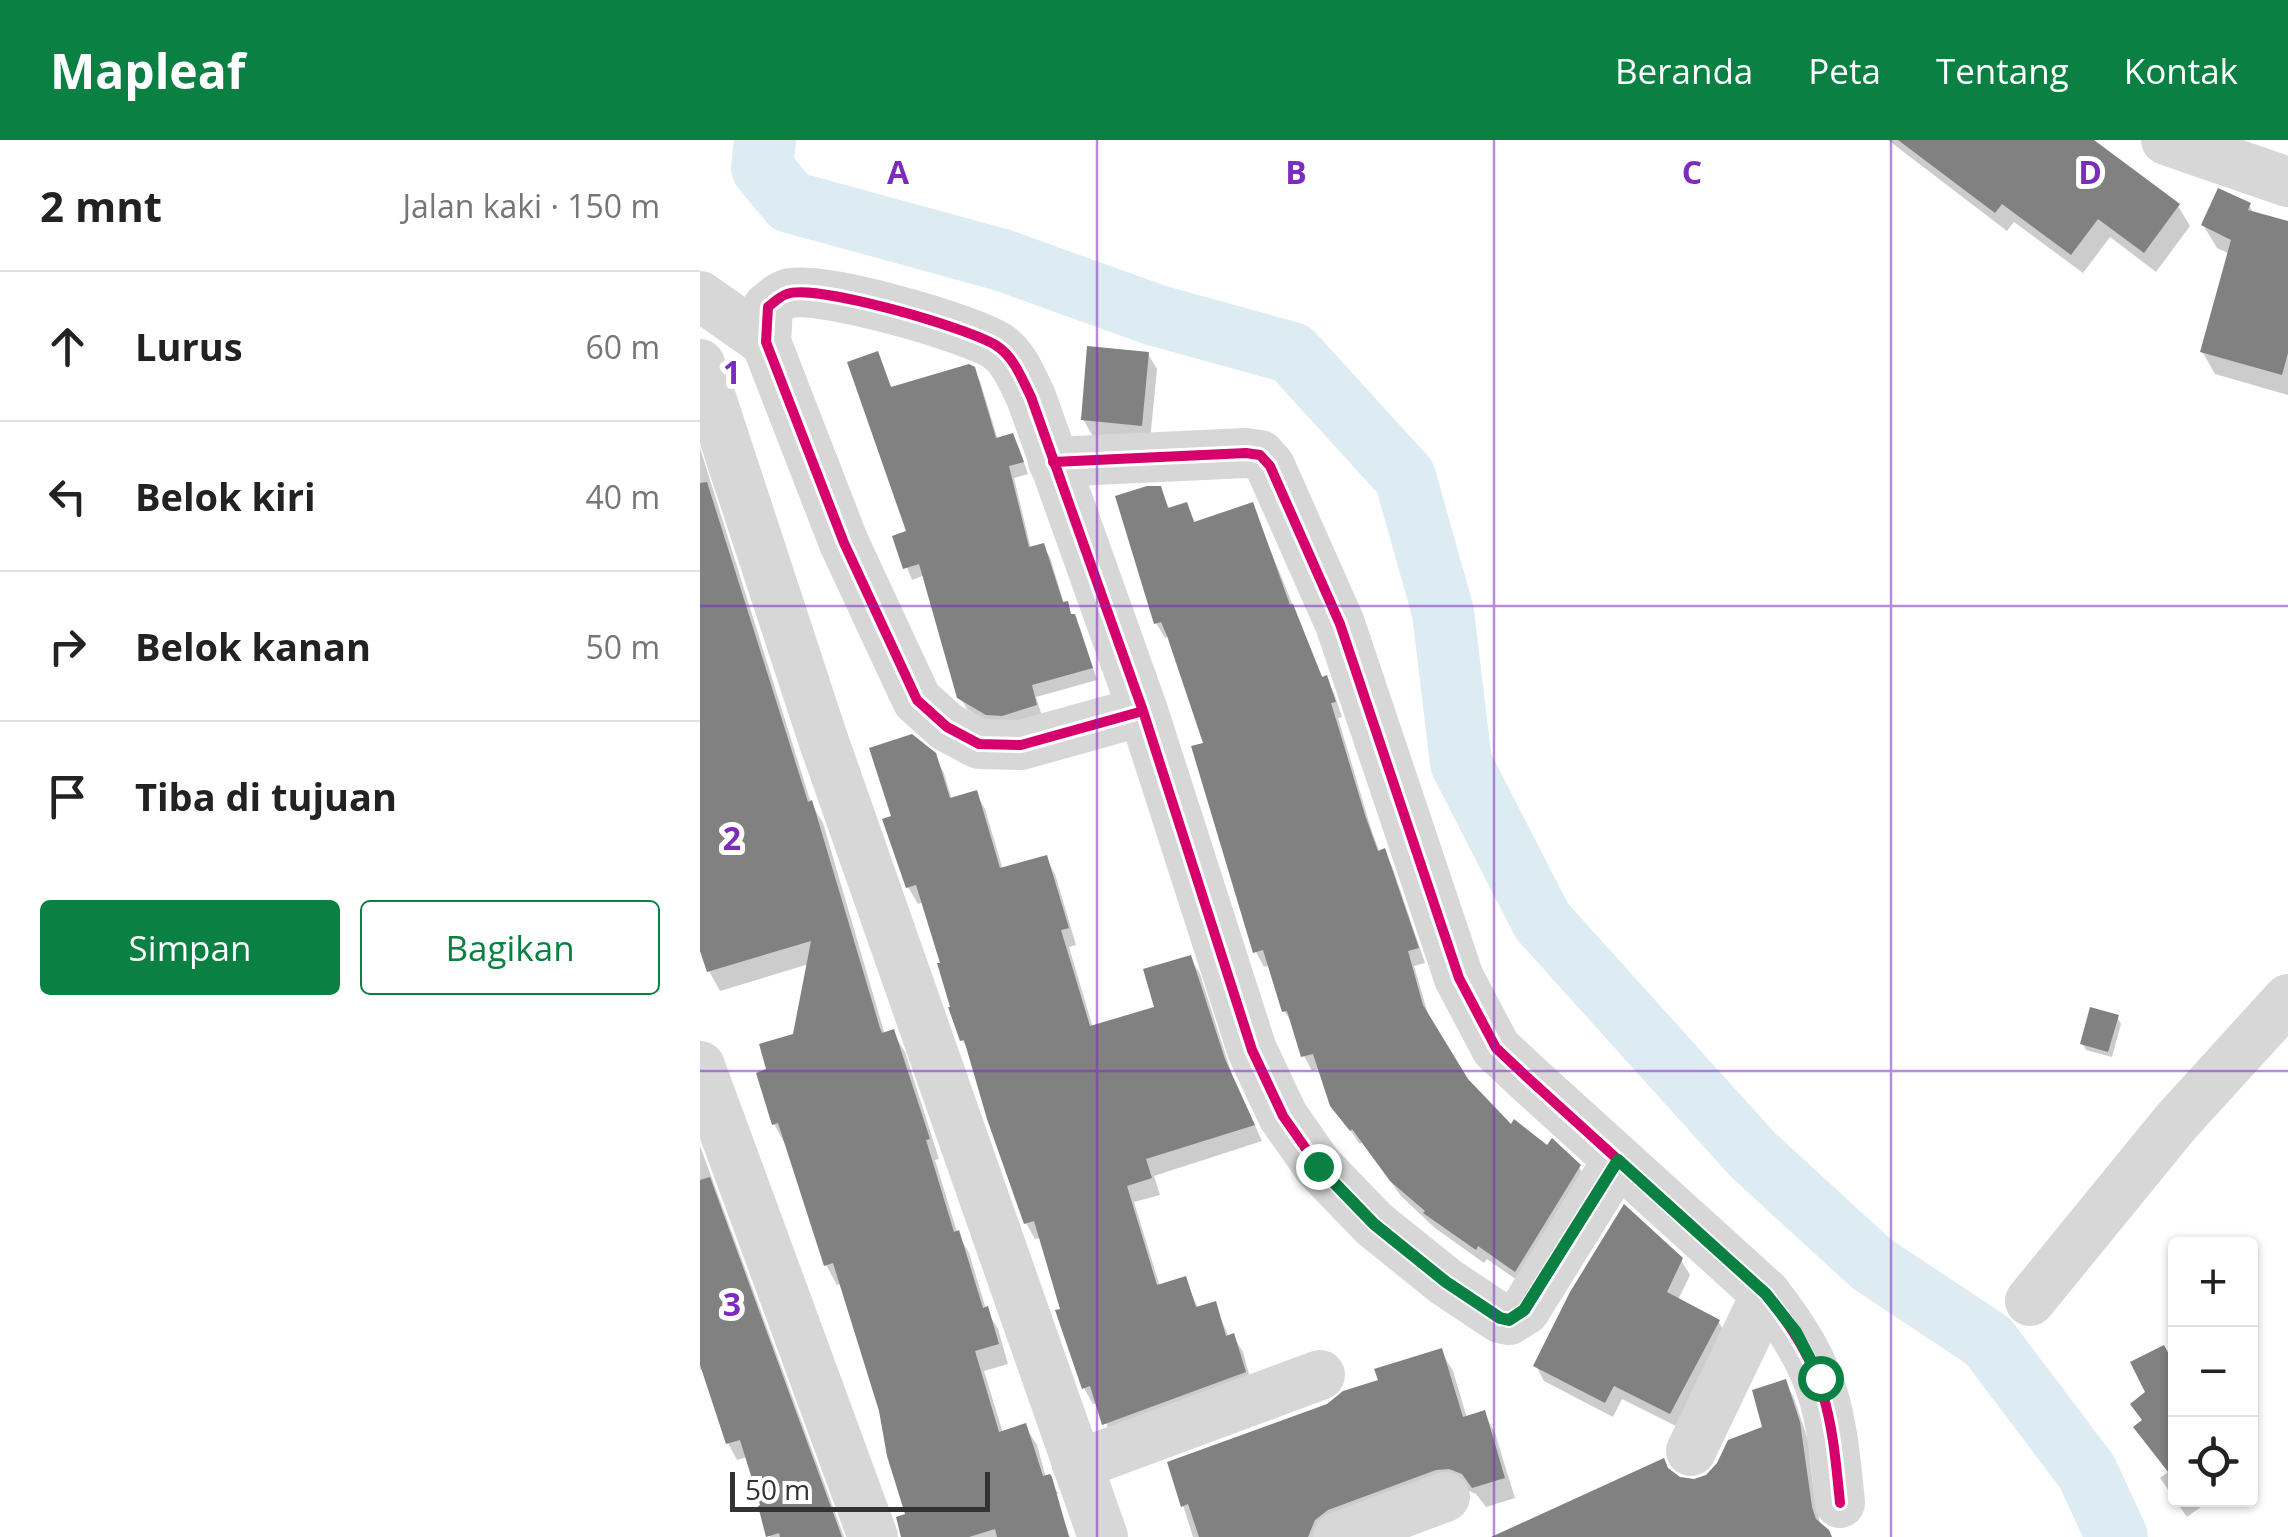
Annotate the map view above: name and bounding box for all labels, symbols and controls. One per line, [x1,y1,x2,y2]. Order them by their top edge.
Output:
text: Mapleaf [50,38,245,103]
text: Beranda [1615,47,1753,94]
text: Peta [1808,47,1881,94]
text: Tentang [1936,47,2069,94]
text: Kontak [2124,47,2238,94]
text: A [887,150,910,193]
text: B [1285,150,1307,193]
text: C [1682,150,1702,193]
text: D [2078,150,2102,193]
text: 2 mnt [40,177,162,234]
text: Jalan kaki · 150 m [402,184,660,227]
icon: ahead [40,319,95,374]
text: Lurus [135,320,243,372]
text: 60 m [585,325,660,368]
text: 1 [723,350,741,393]
icon: left [40,469,95,524]
text: Belok kiri [135,470,316,522]
text: 40 m [585,475,660,518]
icon: right [40,619,95,674]
text: Belok kanan [135,620,371,672]
text: 50 m [585,625,660,668]
icon: arrive [40,769,95,824]
text: Tiba di tujuan [135,770,397,822]
text: 2 [723,816,741,859]
button: Simpan [40,900,340,995]
button: Bagikan [360,900,660,995]
route end [1296,1144,1342,1190]
map controls [2168,1237,2258,1507]
button: + [2168,1237,2258,1327]
text: 3 [723,1282,741,1325]
button: − [2168,1327,2258,1417]
route start [1798,1356,1844,1402]
button: locate [2168,1417,2258,1507]
scale bar [730,1467,990,1512]
text: 50 m [745,1470,810,1508]

